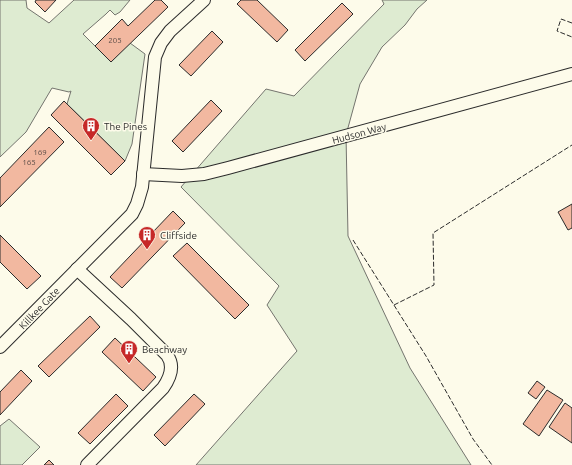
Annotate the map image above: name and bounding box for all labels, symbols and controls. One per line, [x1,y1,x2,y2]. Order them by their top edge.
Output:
house number: 205 [108,36,122,45]
building icon: The Pines [81,116,101,141]
place label: The Pines [104,121,147,132]
street label: Hudson Way [331,121,388,146]
house number: 169 [33,148,47,157]
house number: 165 [22,158,36,167]
building icon: Cliffside [137,225,157,250]
place label: Cliffside [160,230,197,241]
street label: Killkee Gate [17,285,62,331]
building icon: Beachway [119,339,139,364]
place label: Beachway [142,344,187,355]

